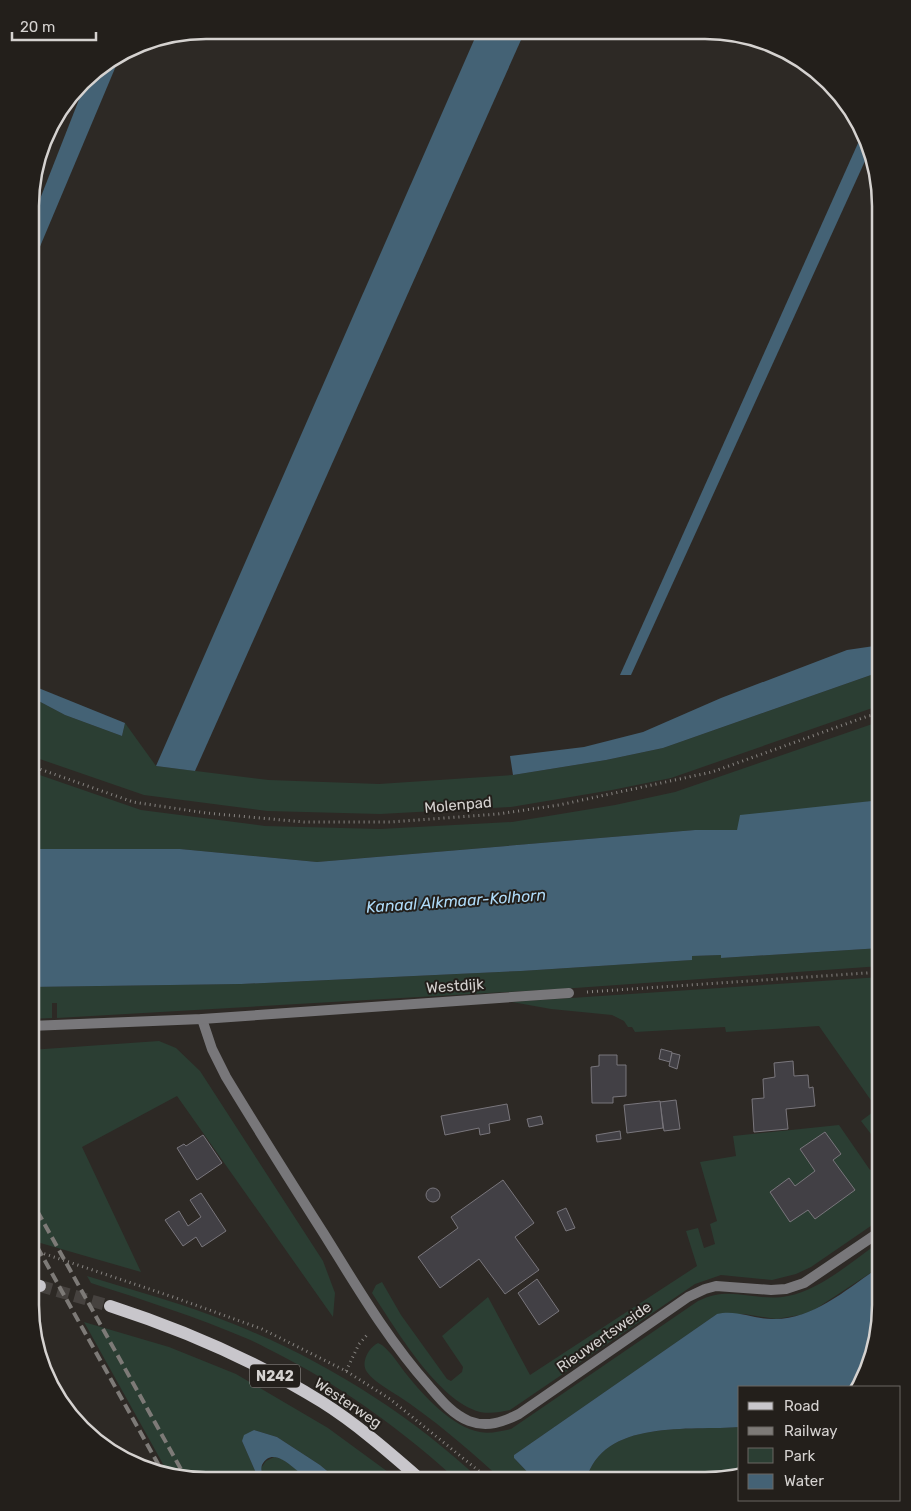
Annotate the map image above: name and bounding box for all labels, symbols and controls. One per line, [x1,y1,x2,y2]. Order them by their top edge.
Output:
scale bar [12,10,96,42]
text: 20 m [20,18,55,36]
street label: Molenpad [423,793,493,817]
water label: Kanaal Alkmaar-Kolhorn [365,885,547,917]
street label: Westdijk [426,975,485,997]
street label: Rieuwertsweide [553,1298,655,1376]
road number: N242 [250,1364,300,1388]
street label: Westerweg [311,1374,385,1432]
legend [738,1386,901,1501]
text: Road [784,1397,820,1415]
text: Railway [784,1422,838,1440]
text: Park [784,1447,815,1465]
text: Water [784,1472,824,1490]

